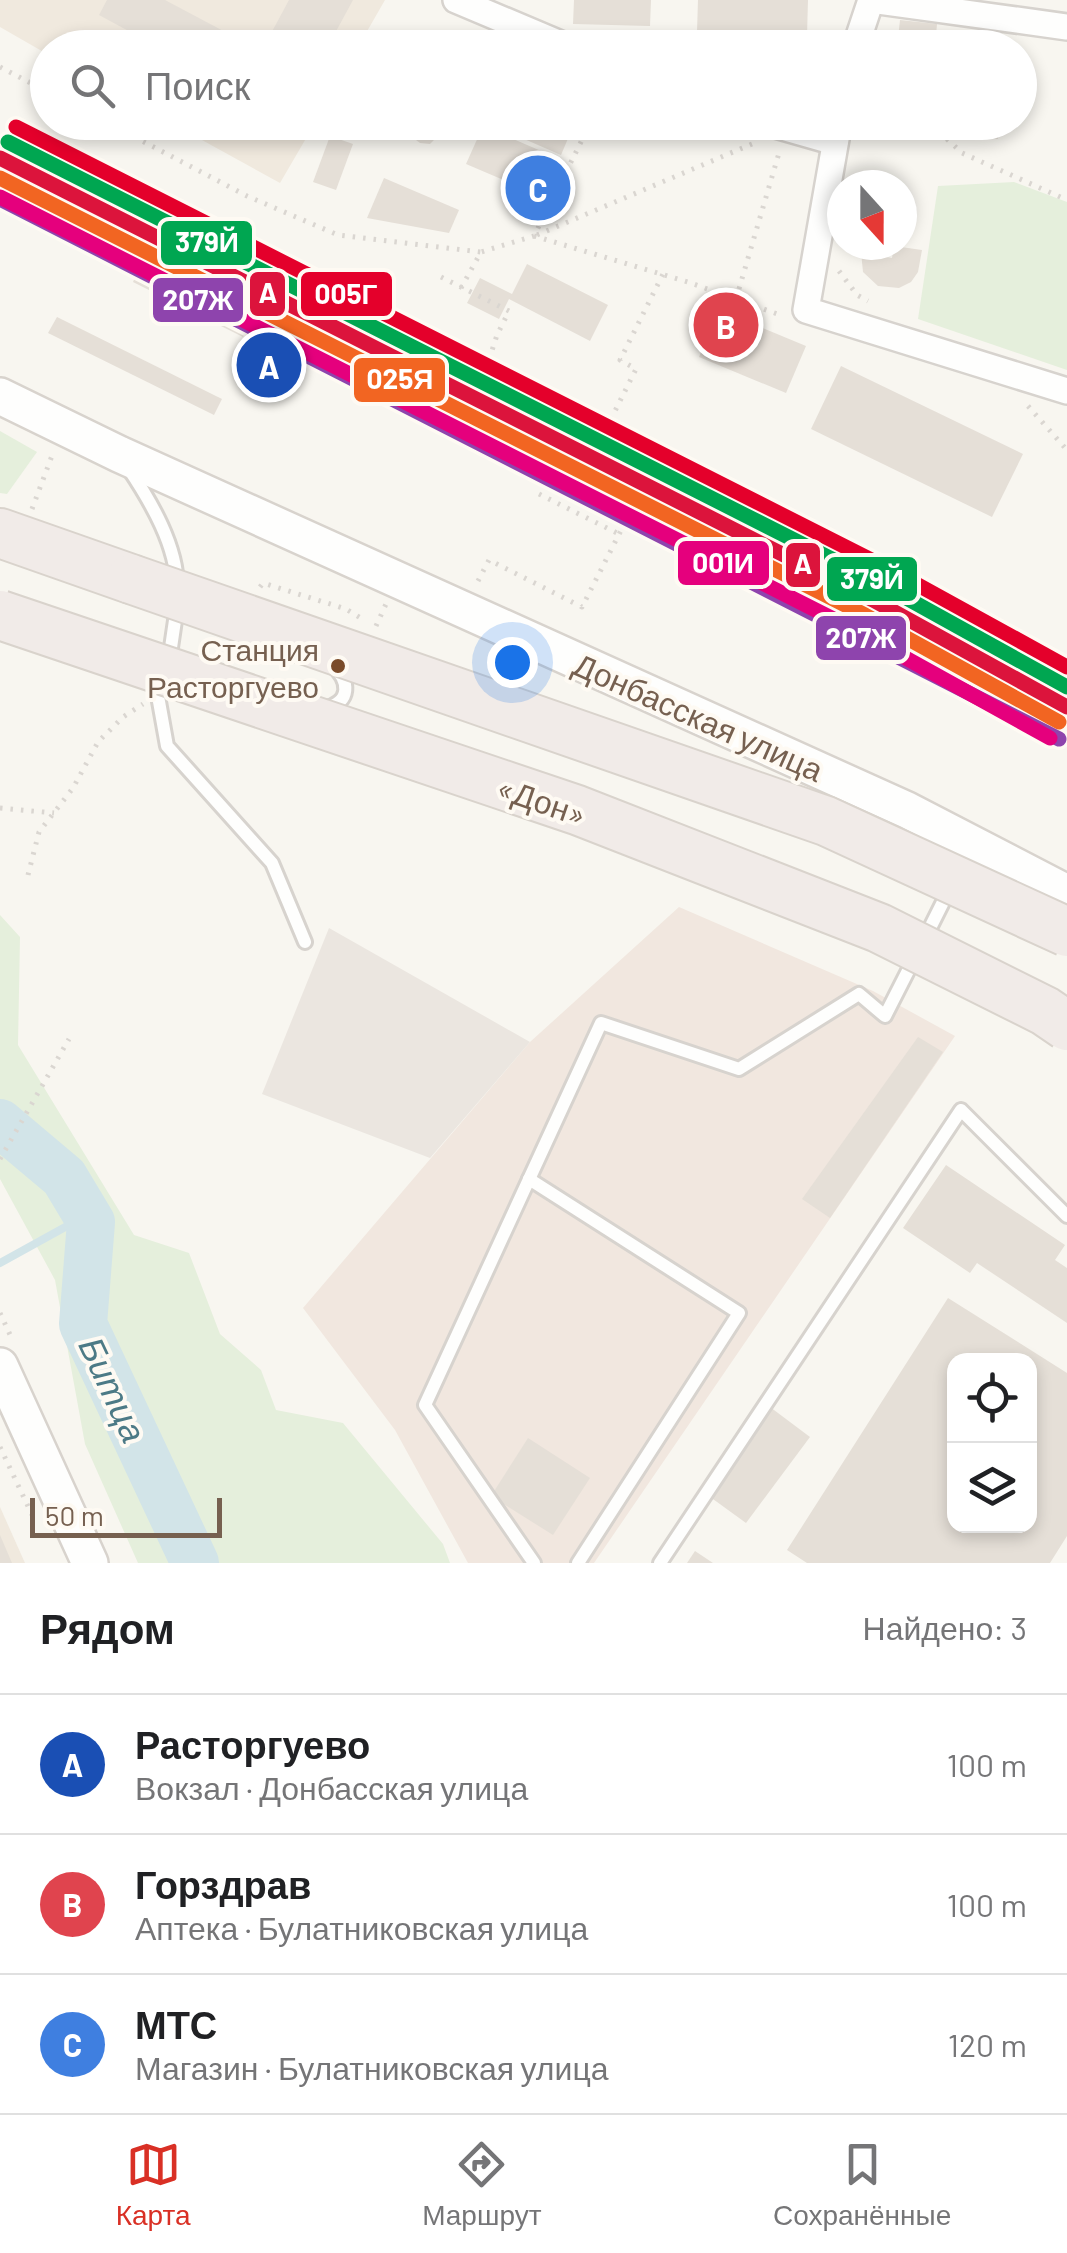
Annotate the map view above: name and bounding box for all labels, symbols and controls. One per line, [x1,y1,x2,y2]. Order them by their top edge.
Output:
search box [30,30,1037,140]
icon: search [65,58,120,113]
text: Поиск [145,62,250,108]
pin: C [506,150,570,226]
north arrow [827,170,917,260]
line badge: 379Й [159,219,254,267]
text: 379Й [175,224,239,258]
line badge: A [248,270,287,318]
line badge: 005Г [299,270,394,318]
text: A [259,275,278,309]
line badge: 207Ж [151,276,245,324]
text: 005Г [315,276,378,310]
text: 207Ж [163,282,234,316]
pin: B [694,288,758,362]
pin: A [236,328,302,402]
line badge: 025Я [352,356,447,404]
text: 025Я [367,361,433,395]
line badge: 001И [676,539,771,587]
line badge: A [784,541,822,589]
text: 001И [692,545,754,579]
text: A [794,546,813,580]
line badge: 379Й [825,555,919,603]
text: 379Й [840,561,904,595]
line badge: 207Ж [814,614,908,662]
text: 207Ж [826,620,897,654]
place label: Станция Расторгуево [147,631,319,704]
your location [487,637,538,688]
street label: Донбасская улица [568,644,830,789]
marker: Станция Расторгуево [328,656,348,676]
street label: «Дон» [492,767,592,834]
water label: Битца [71,1330,157,1448]
map controls [947,1353,1037,1533]
button: locate [947,1353,1037,1443]
button: layers [947,1443,1037,1533]
scale bar [30,1493,222,1538]
text: 50 m [45,1498,104,1532]
text: Рядом [40,1602,175,1652]
text: Найдено: 3 [863,1608,1027,1646]
text: Расторгуево [135,1721,370,1767]
text: A [62,1745,83,1783]
text: 100 m [947,1745,1027,1783]
text: Вокзал · Донбасская улица [135,1768,528,1806]
text: Горздрав [135,1861,311,1907]
text: B [63,1885,82,1923]
text: 100 m [947,1885,1027,1923]
text: Аптека · Булатниковская улица [135,1908,588,1946]
text: МТС [135,2001,217,2047]
text: C [63,2025,82,2063]
text: 120 m [948,2025,1027,2063]
text: Магазин · Булатниковская улица [135,2048,609,2086]
tab: Карта [116,2137,191,2232]
tab: Маршрут [422,2137,541,2232]
tab: Сохранённые [773,2137,951,2232]

